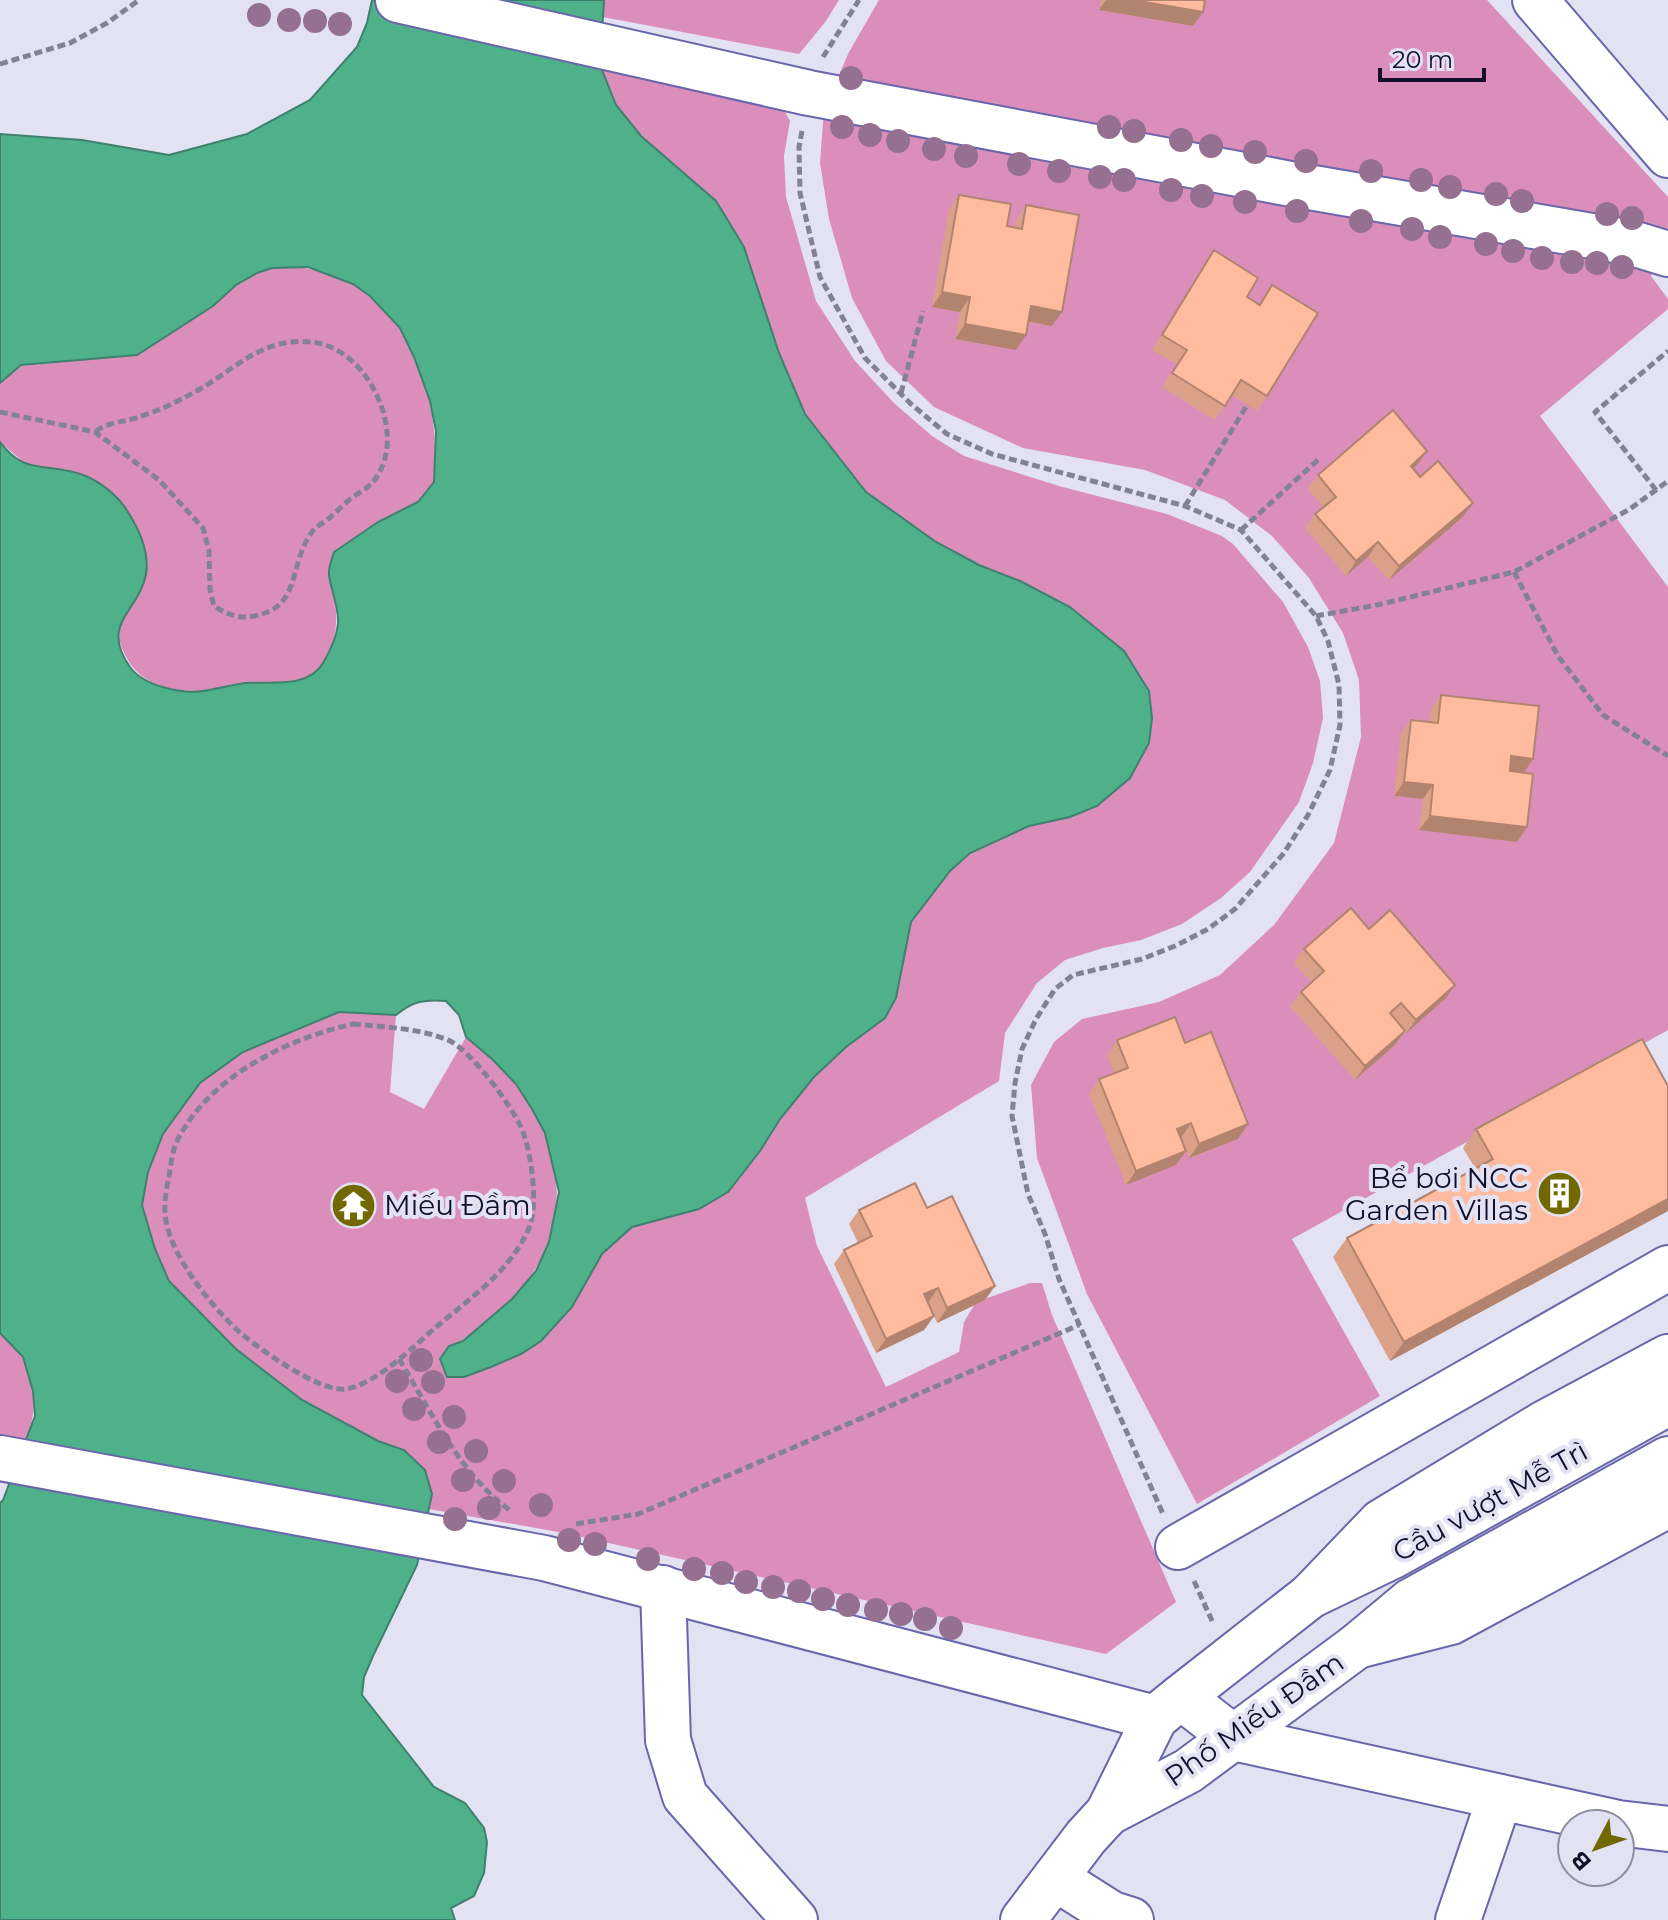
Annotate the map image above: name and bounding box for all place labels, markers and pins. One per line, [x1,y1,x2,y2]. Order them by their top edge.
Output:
place label: Bể bơi NCC Garden Villas [1345,1161,1528,1227]
building icon: Bể bơi NCC Garden Villas [1535,1170,1583,1218]
temple icon: Miếu Đầm [329,1181,377,1229]
place label: Miếu Đầm [384,1188,531,1222]

